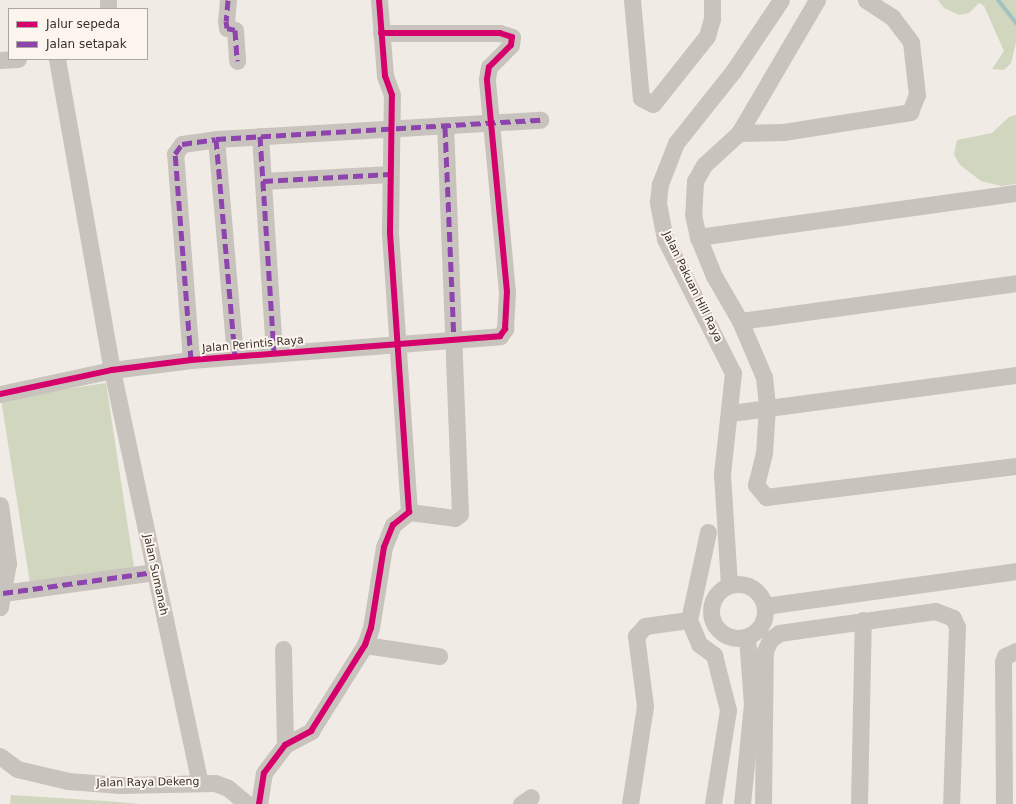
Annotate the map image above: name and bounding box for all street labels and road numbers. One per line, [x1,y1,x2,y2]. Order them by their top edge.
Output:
street label: Jalan Pakuan Hill Raya [659,229,725,345]
street label: Jalan Perintis Raya [202,334,304,356]
street label: Jalan Sumanah [140,533,170,617]
street label: Jalan Raya Dekeng [96,776,200,790]

